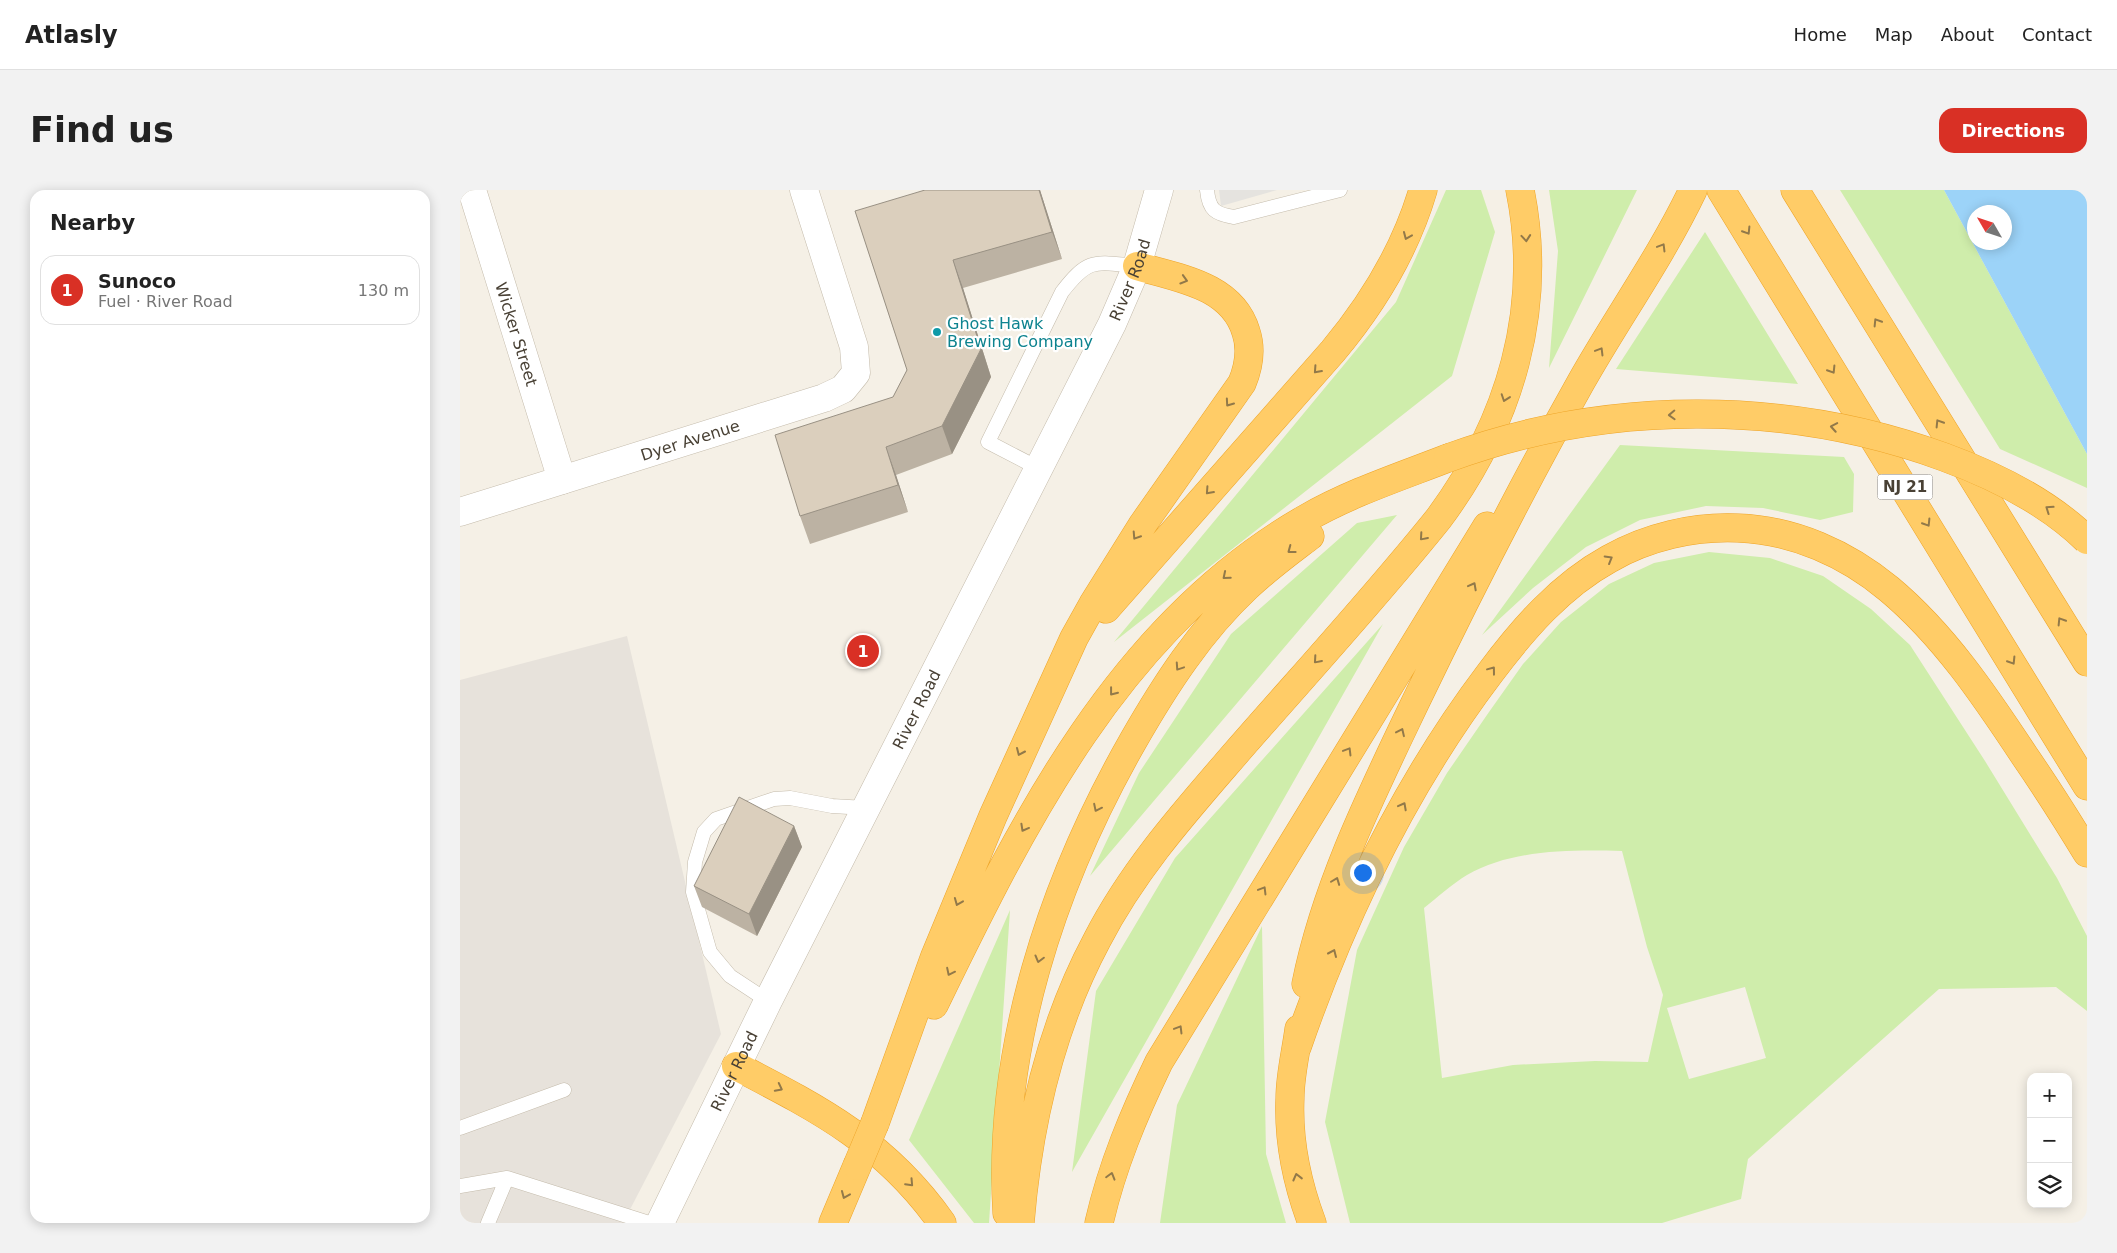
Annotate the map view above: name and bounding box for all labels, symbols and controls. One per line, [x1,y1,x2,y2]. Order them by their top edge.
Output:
text: Atlasly [25,21,118,49]
text: Home [1794,24,1847,45]
text: Map [1875,24,1913,45]
text: About [1941,24,1994,45]
text: Contact [2022,24,2092,45]
button: Directions [1939,108,2087,153]
text: Find us [30,110,174,150]
north arrow [1967,205,2012,250]
text: Nearby [50,211,135,235]
one-way arrow [1741,226,1750,235]
one-way arrow [1403,231,1414,240]
one-way arrow [1521,235,1532,243]
street label: River Road [1105,237,1154,324]
one-way arrow [1656,244,1666,253]
text: Sunoco [98,270,176,292]
one-way arrow [1179,274,1187,284]
street label: Wicker Street [491,280,541,389]
text: 1 [61,281,73,300]
text: 130 m [358,281,409,300]
text: Fuel · River Road [98,292,233,311]
place label: Ghost Hawk Brewing Company [947,314,1093,351]
one-way arrow [1873,319,1883,328]
marker: Ghost Hawk Brewing Company [931,326,943,338]
one-way arrow [1593,348,1603,357]
one-way arrow [1313,364,1322,373]
one-way arrow [1826,364,1836,373]
one-way arrow [1501,393,1511,402]
one-way arrow [1226,397,1235,406]
one-way arrow [1668,409,1676,420]
street label: Dyer Avenue [638,416,742,465]
one-way arrow [1936,420,1946,429]
one-way arrow [1829,423,1838,433]
road number: NJ 21 [1878,474,1932,500]
one-way arrow [1205,486,1214,495]
one-way arrow [2046,506,2055,515]
one-way arrow [1921,517,1930,527]
one-way arrow [1132,531,1142,540]
one-way arrow [1420,532,1429,541]
one-way arrow [1287,545,1296,554]
one-way arrow [1604,555,1613,565]
one-way arrow [1223,570,1232,578]
one-way arrow [1467,583,1477,592]
one-way arrow [2058,617,2068,626]
pin: 1 [847,632,879,670]
one-way arrow [1314,655,1323,664]
one-way arrow [2006,656,2016,665]
one-way arrow [1176,662,1185,671]
one-way arrow [1486,666,1495,676]
street label: River Road [889,667,945,753]
one-way arrow [1110,686,1119,696]
one-way arrow [1395,728,1405,737]
one-way arrow [1016,747,1027,756]
one-way arrow [1341,748,1351,757]
one-way arrow [1397,802,1407,811]
one-way arrow [1093,803,1103,812]
one-way arrow [1020,823,1030,832]
your location [1350,860,1376,886]
one-way arrow [1329,877,1340,886]
one-way arrow [1257,886,1267,895]
one-way arrow [953,897,964,906]
one-way arrow [1327,949,1337,958]
one-way arrow [1034,955,1045,964]
one-way arrow [946,967,956,976]
one-way arrow [1172,1025,1182,1034]
street label: River Road [707,1028,762,1114]
map controls [2027,1073,2072,1208]
button: + [2027,1073,2072,1118]
one-way arrow [774,1082,783,1092]
button: − [2027,1118,2072,1163]
button: layers [2027,1163,2072,1208]
one-way arrow [1106,1172,1116,1181]
one-way arrow [1292,1172,1303,1181]
one-way arrow [904,1177,913,1186]
one-way arrow [840,1190,851,1199]

